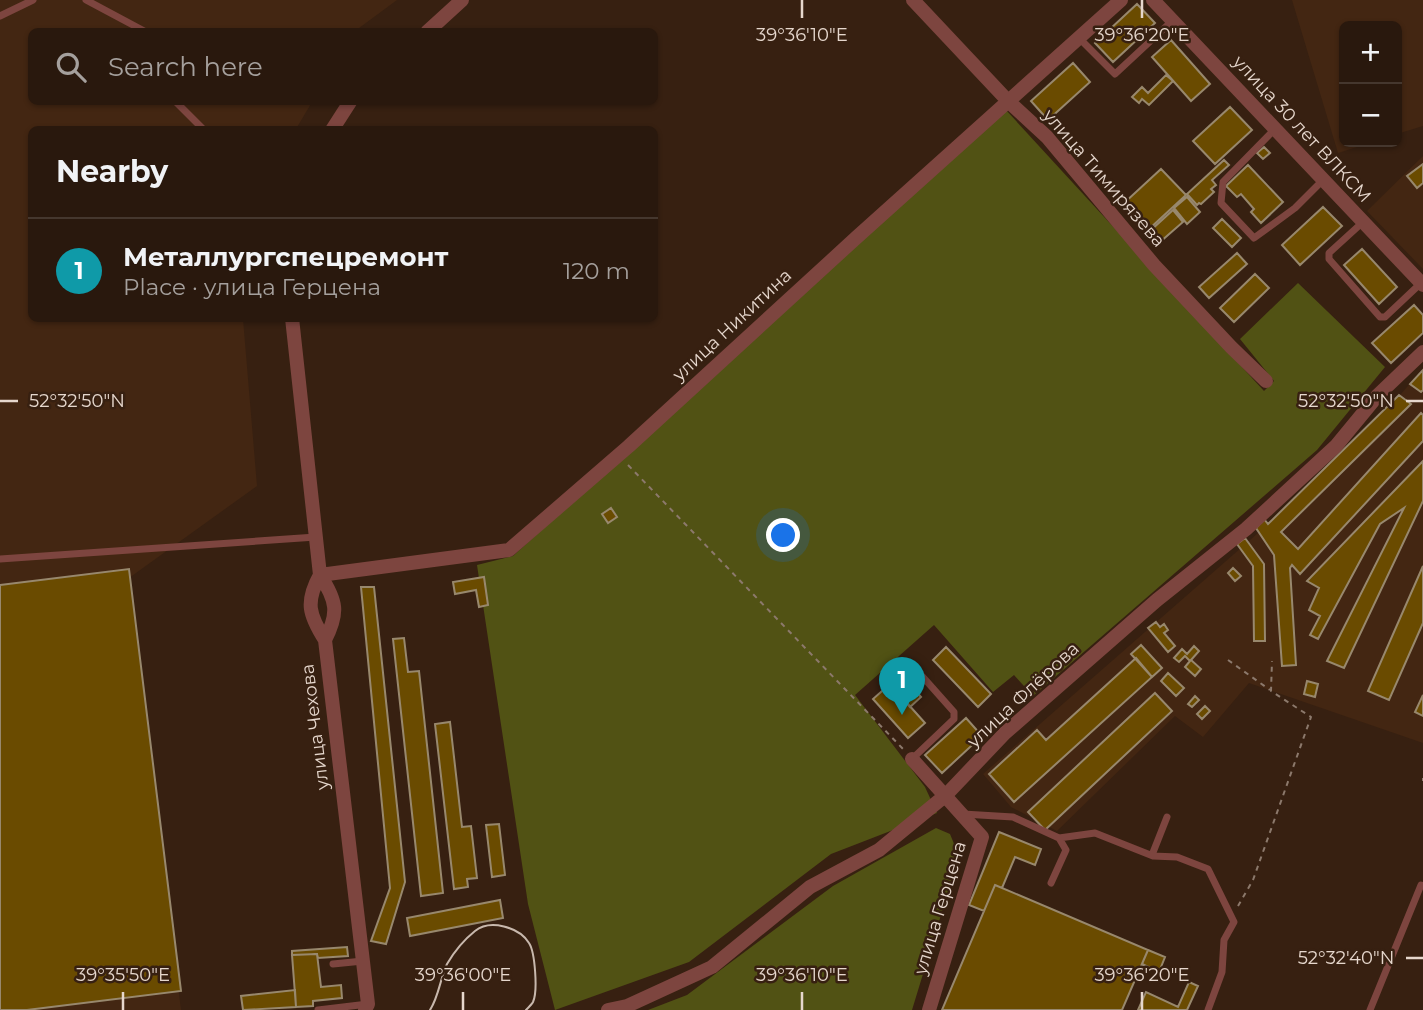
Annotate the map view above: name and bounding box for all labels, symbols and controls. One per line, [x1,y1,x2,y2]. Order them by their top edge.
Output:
map controls [1339,21,1402,147]
button: + [1339,21,1402,84]
text: 39°36'10"E [756,24,848,46]
text: 39°36'20"E [1094,24,1190,46]
search box [28,28,658,105]
icon: search [52,48,90,86]
street label: улица 30 лет ВЛКСМ [1228,50,1376,207]
text: Search here [108,51,263,83]
button: − [1339,84,1402,147]
street label: улица Тимирязева [1038,104,1170,251]
text: Nearby [56,153,168,190]
text: Металлургспецремонт [123,241,448,273]
text: 1 [74,257,84,285]
text: 120 m [563,257,630,285]
street label: улица Никитина [667,264,796,386]
text: Place · улица Герцена [123,273,381,301]
text: 52°32'50"N [29,390,125,412]
text: 52°32'50"N [1298,390,1394,412]
your location [766,518,800,552]
street label: улица Флёрова [962,638,1083,753]
pin: 1 [879,657,925,715]
street label: улица Чехова [296,663,334,792]
street label: улица Герцена [909,839,971,978]
text: 52°32'40"N [1298,947,1394,969]
text: 39°35'50"E [76,964,170,986]
text: 39°36'00"E [415,964,511,986]
text: 39°36'10"E [756,964,848,986]
text: 39°36'20"E [1094,964,1190,986]

